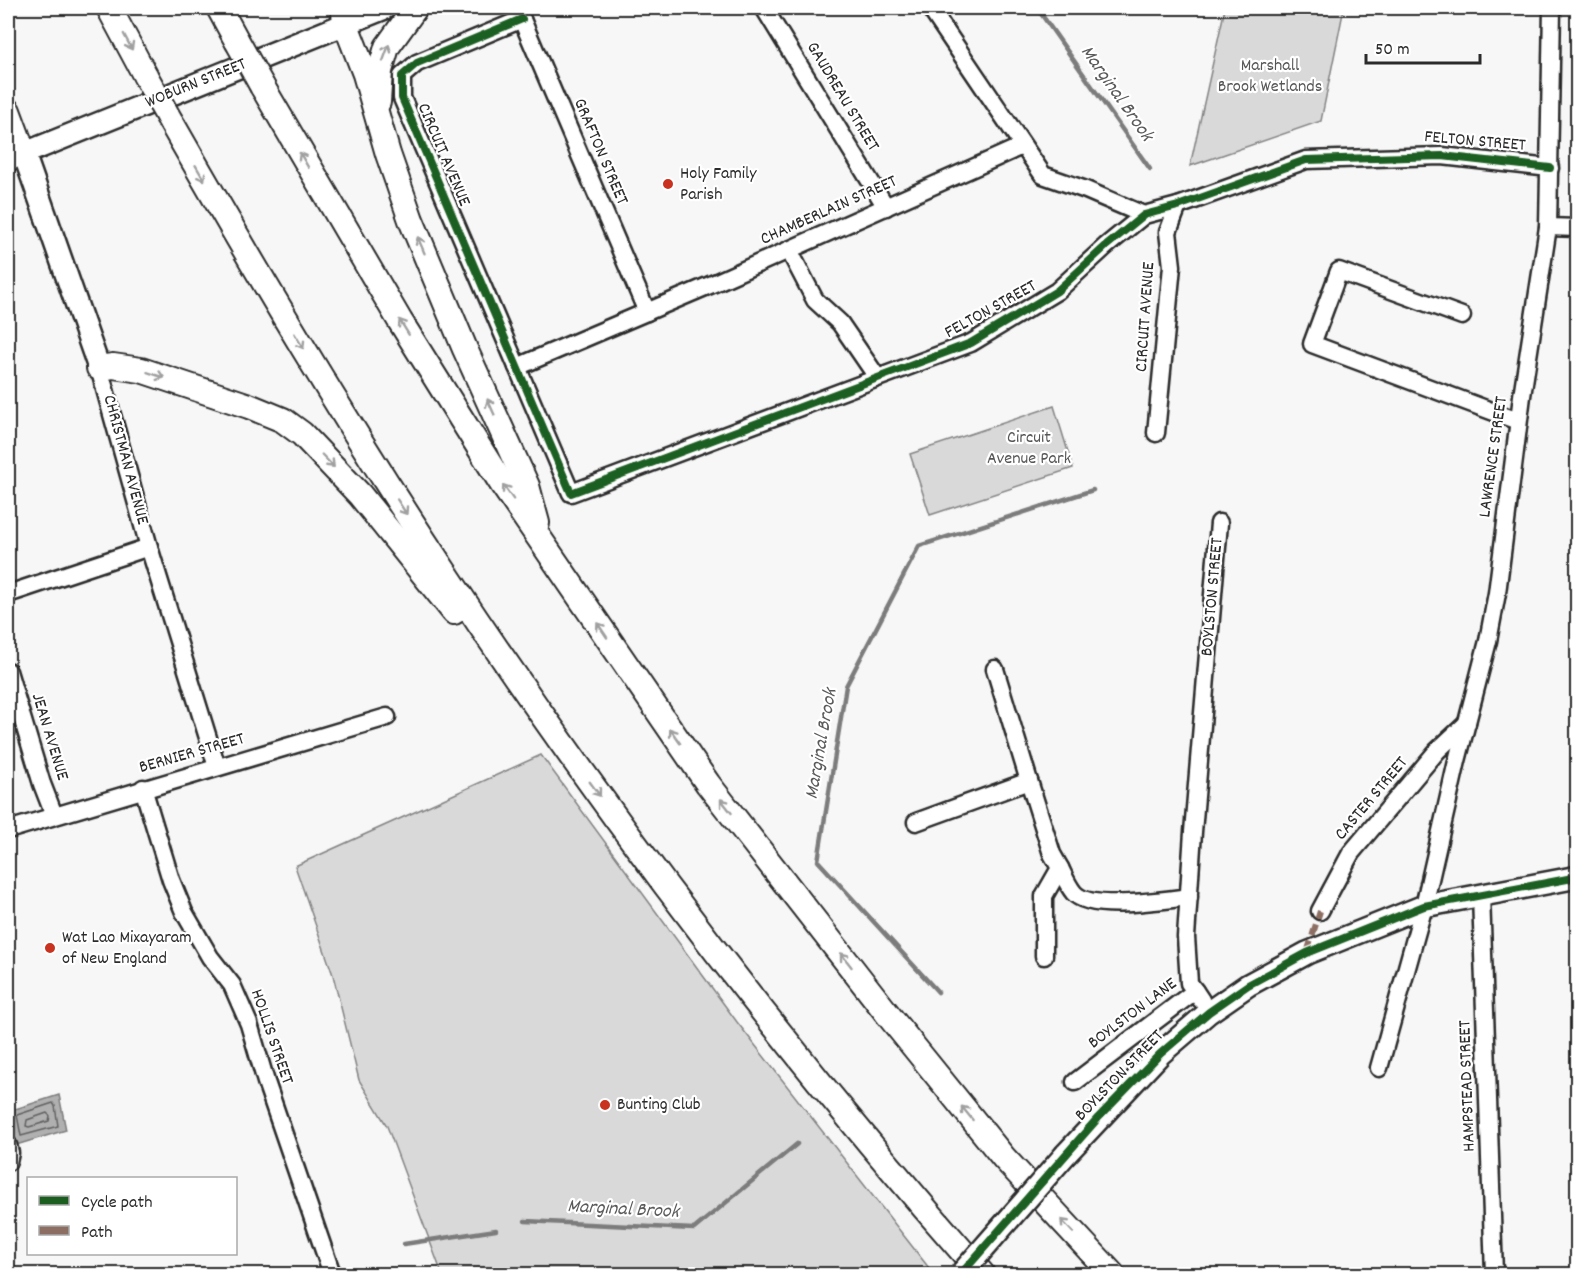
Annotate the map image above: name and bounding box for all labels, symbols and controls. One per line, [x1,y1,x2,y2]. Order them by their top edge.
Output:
scale bar [1366,27,1480,65]
one-way arrow [122,33,134,50]
street label: GAUDREAU STREET [799,37,885,157]
text: 50 m [1375,38,1410,63]
water label: Marginal Brook [1072,40,1161,149]
one-way arrow [382,44,393,63]
street label: WOBURN STREET [142,52,250,116]
park label: Marshall Brook Wetlands [1218,54,1322,100]
street label: GRAFTON STREET [566,95,634,209]
street label: CIRCUIT AVENUE [410,99,476,211]
street label: FELTON STREET [1423,125,1527,159]
one-way arrow [298,152,310,169]
place label: Holy Family Parish [680,162,757,208]
one-way arrow [194,164,206,181]
street label: CHAMBERLAIN STREET [757,170,901,252]
marker: Holy Family Parish [661,177,675,191]
one-way arrow [415,236,426,254]
street label: CIRCUIT AVENUE [1130,261,1162,373]
street label: FELTON STREET [941,274,1041,346]
one-way arrow [397,319,409,336]
one-way arrow [293,332,305,349]
one-way arrow [146,370,165,381]
street label: CHRISTMAN AVENUE [96,392,154,528]
street label: LAWRENCE STREET [1473,395,1515,519]
one-way arrow [485,398,496,417]
park label: Circuit Avenue Park [987,426,1071,472]
one-way arrow [320,453,335,468]
one-way arrow [502,485,514,501]
one-way arrow [396,498,408,514]
street label: BOYLSTON STREET [1195,537,1231,657]
one-way arrow [596,622,608,639]
water label: Marginal Brook [799,685,846,801]
street label: JEAN AVENUE [24,690,74,784]
street label: BERNIER STREET [136,727,248,781]
one-way arrow [669,729,681,745]
street label: CASTER STREET [1330,752,1414,846]
one-way arrow [589,781,601,797]
one-way arrow [720,799,733,815]
place label: Wat Lao Mixayaram of New England [62,926,192,972]
marker: Wat Lao Mixayaram of New England [43,941,57,955]
one-way arrow [840,952,853,968]
street label: BOYLSTON LANE [1083,972,1183,1056]
street label: HOLLIS STREET [243,986,299,1088]
street label: HAMPSTEAD STREET [1453,1020,1483,1152]
street label: BOYLSTON STREET [1070,1025,1170,1127]
place label: Bunting Club [617,1093,701,1118]
marker: Bunting Club [598,1098,612,1112]
one-way arrow [961,1105,974,1121]
legend [27,1177,237,1255]
text: Cycle path [81,1191,152,1216]
water label: Marginal Brook [566,1193,681,1227]
one-way arrow [1060,1219,1074,1234]
text: Path [81,1221,113,1246]

